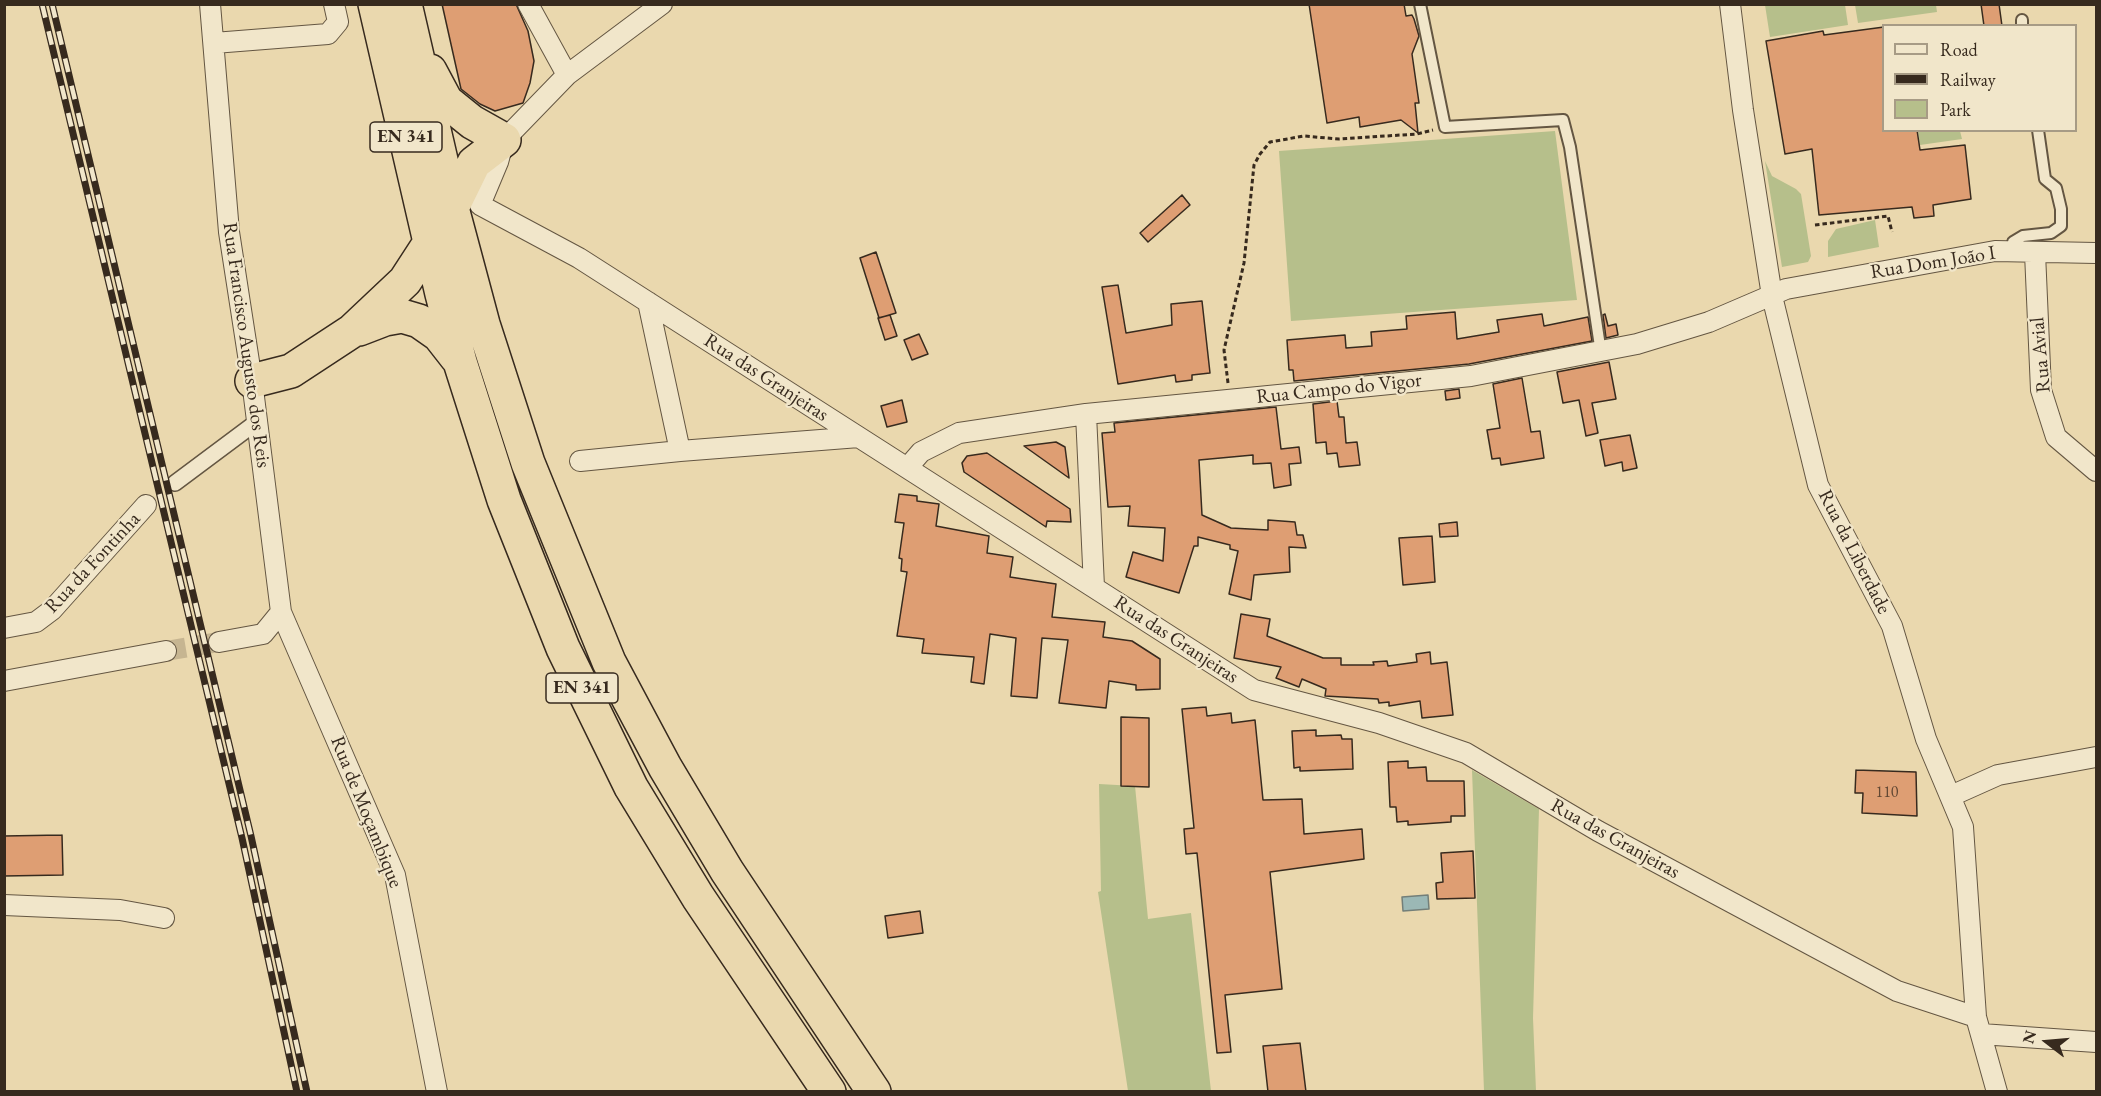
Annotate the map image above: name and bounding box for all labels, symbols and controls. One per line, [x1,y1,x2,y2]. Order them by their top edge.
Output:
legend [1882,24,2077,132]
text: Road [1940,38,1978,61]
text: Railway [1940,68,1996,91]
text: Park [1940,98,1971,121]
road number: EN 341 [370,122,442,152]
street label: Rua Francisco Augusto dos Reis [217,221,275,469]
street label: Rua Dom João I [1869,241,1997,285]
street label: Rua Avial [2026,316,2056,394]
street label: Rua das Granjeiras [699,329,833,427]
street label: Rua Campo do Vigor [1255,368,1423,410]
street label: Rua da Liberdade [1812,486,1896,618]
street label: Rua da Fontinha [40,508,146,618]
street label: Rua das Granjeiras [1109,591,1243,689]
road number: EN 341 [546,673,618,703]
street label: Rua de Moçambique [325,733,407,891]
house number: 110 [1875,783,1899,803]
street label: Rua das Granjeiras [1546,794,1684,884]
north arrow [2017,1012,2077,1072]
text: N [2017,1028,2041,1046]

